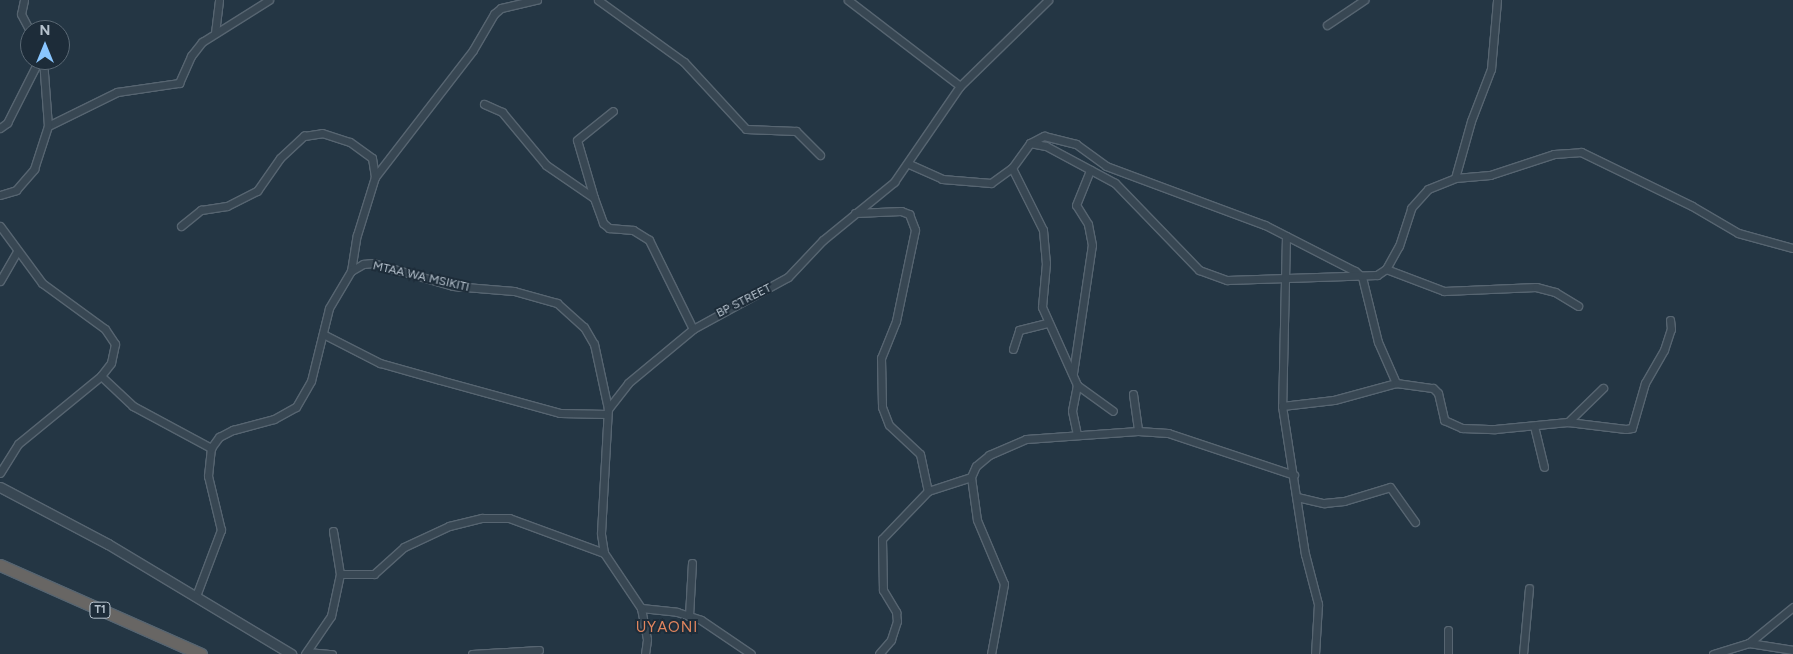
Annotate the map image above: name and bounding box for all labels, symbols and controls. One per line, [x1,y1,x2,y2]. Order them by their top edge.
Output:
north arrow [20,20,70,70]
text: N [40,22,50,39]
street label: MTAA WA MSIKITI [371,259,471,295]
street label: BP STREET [714,281,774,321]
road number: T1 [89,602,111,618]
district label: UYAONI [635,619,699,637]

